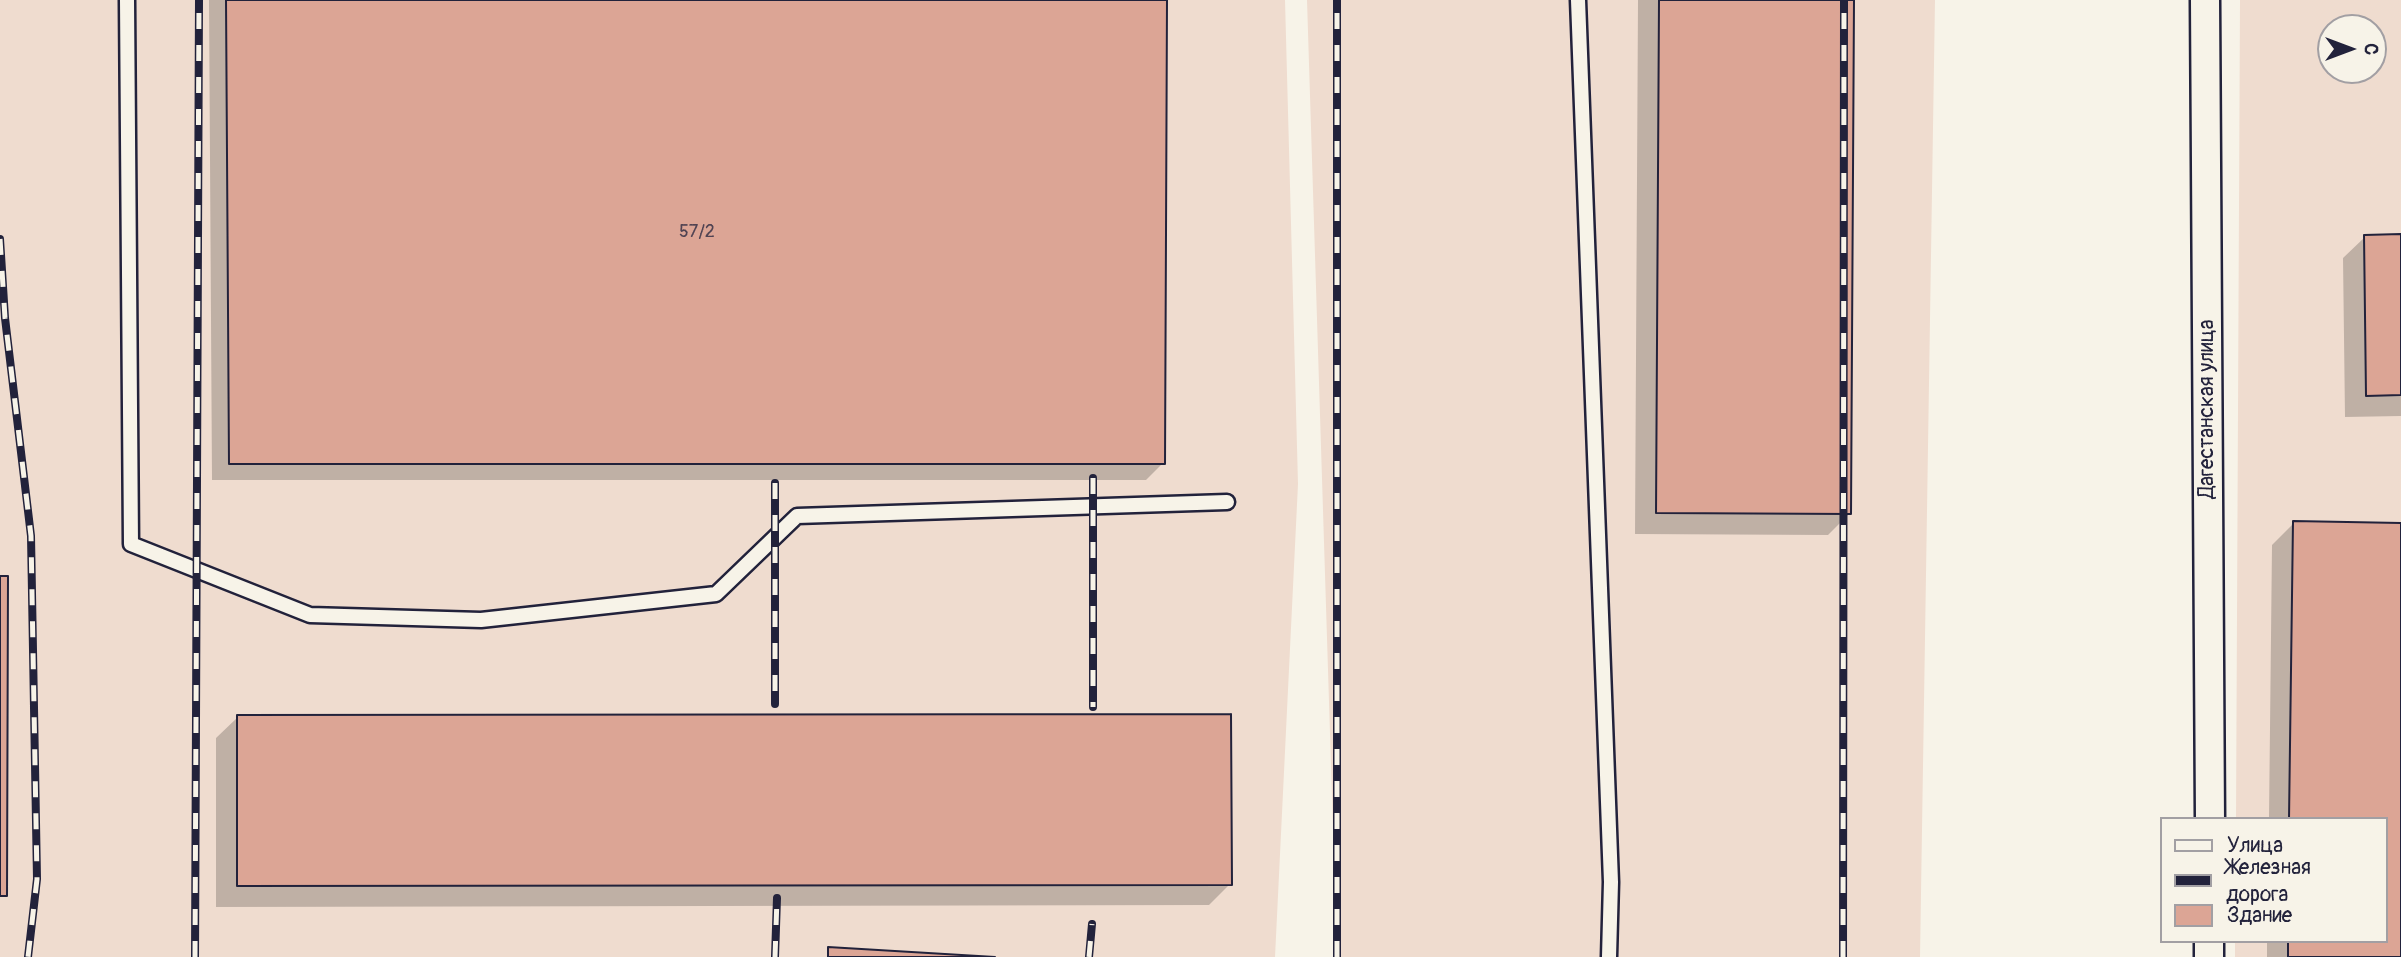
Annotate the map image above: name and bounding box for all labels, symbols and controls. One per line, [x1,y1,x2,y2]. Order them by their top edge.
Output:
north arrow [2317,14,2387,84]
text: С [2359,43,2383,55]
house number: 57/2 [679,221,715,243]
street label: Дагестанская улица [2195,320,2221,498]
legend [2160,817,2387,943]
text: Улица [2227,832,2283,859]
text: Железная дорога [2226,854,2311,908]
text: Здание [2227,902,2292,929]

